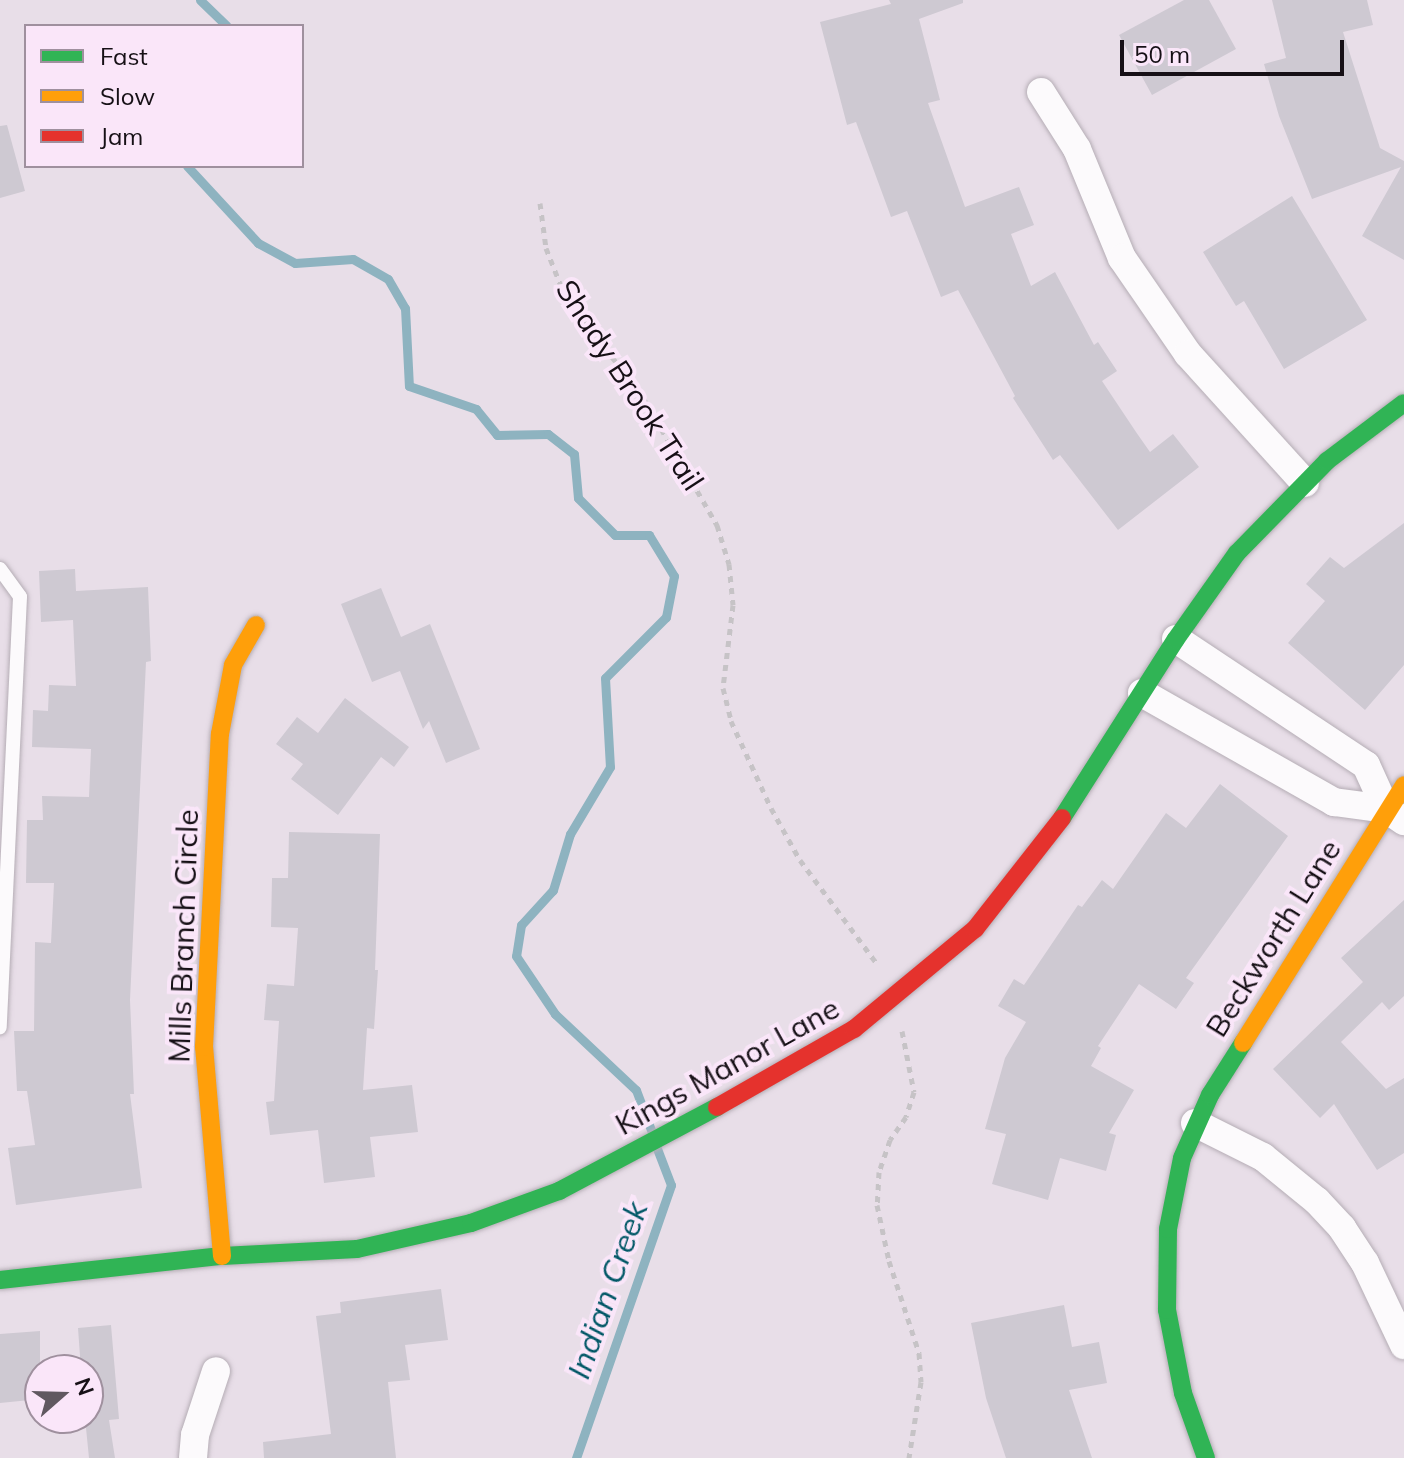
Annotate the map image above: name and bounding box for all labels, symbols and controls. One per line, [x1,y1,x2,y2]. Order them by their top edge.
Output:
legend [24,24,304,168]
scale bar [1124,24,1348,74]
text: 50 m [1134,39,1190,69]
text: Fast [100,41,148,71]
text: Slow [100,81,155,111]
text: Jam [100,121,143,151]
street label: Shady Brook Trail [549,273,711,497]
street label: Mills Branch Circle [161,809,205,1063]
street label: Beckworth Lane [1198,833,1348,1043]
street label: Kings Manor Lane [609,990,845,1142]
water label: Indian Creek [559,1196,655,1384]
north arrow [24,1354,104,1434]
text: N [69,1374,101,1399]

